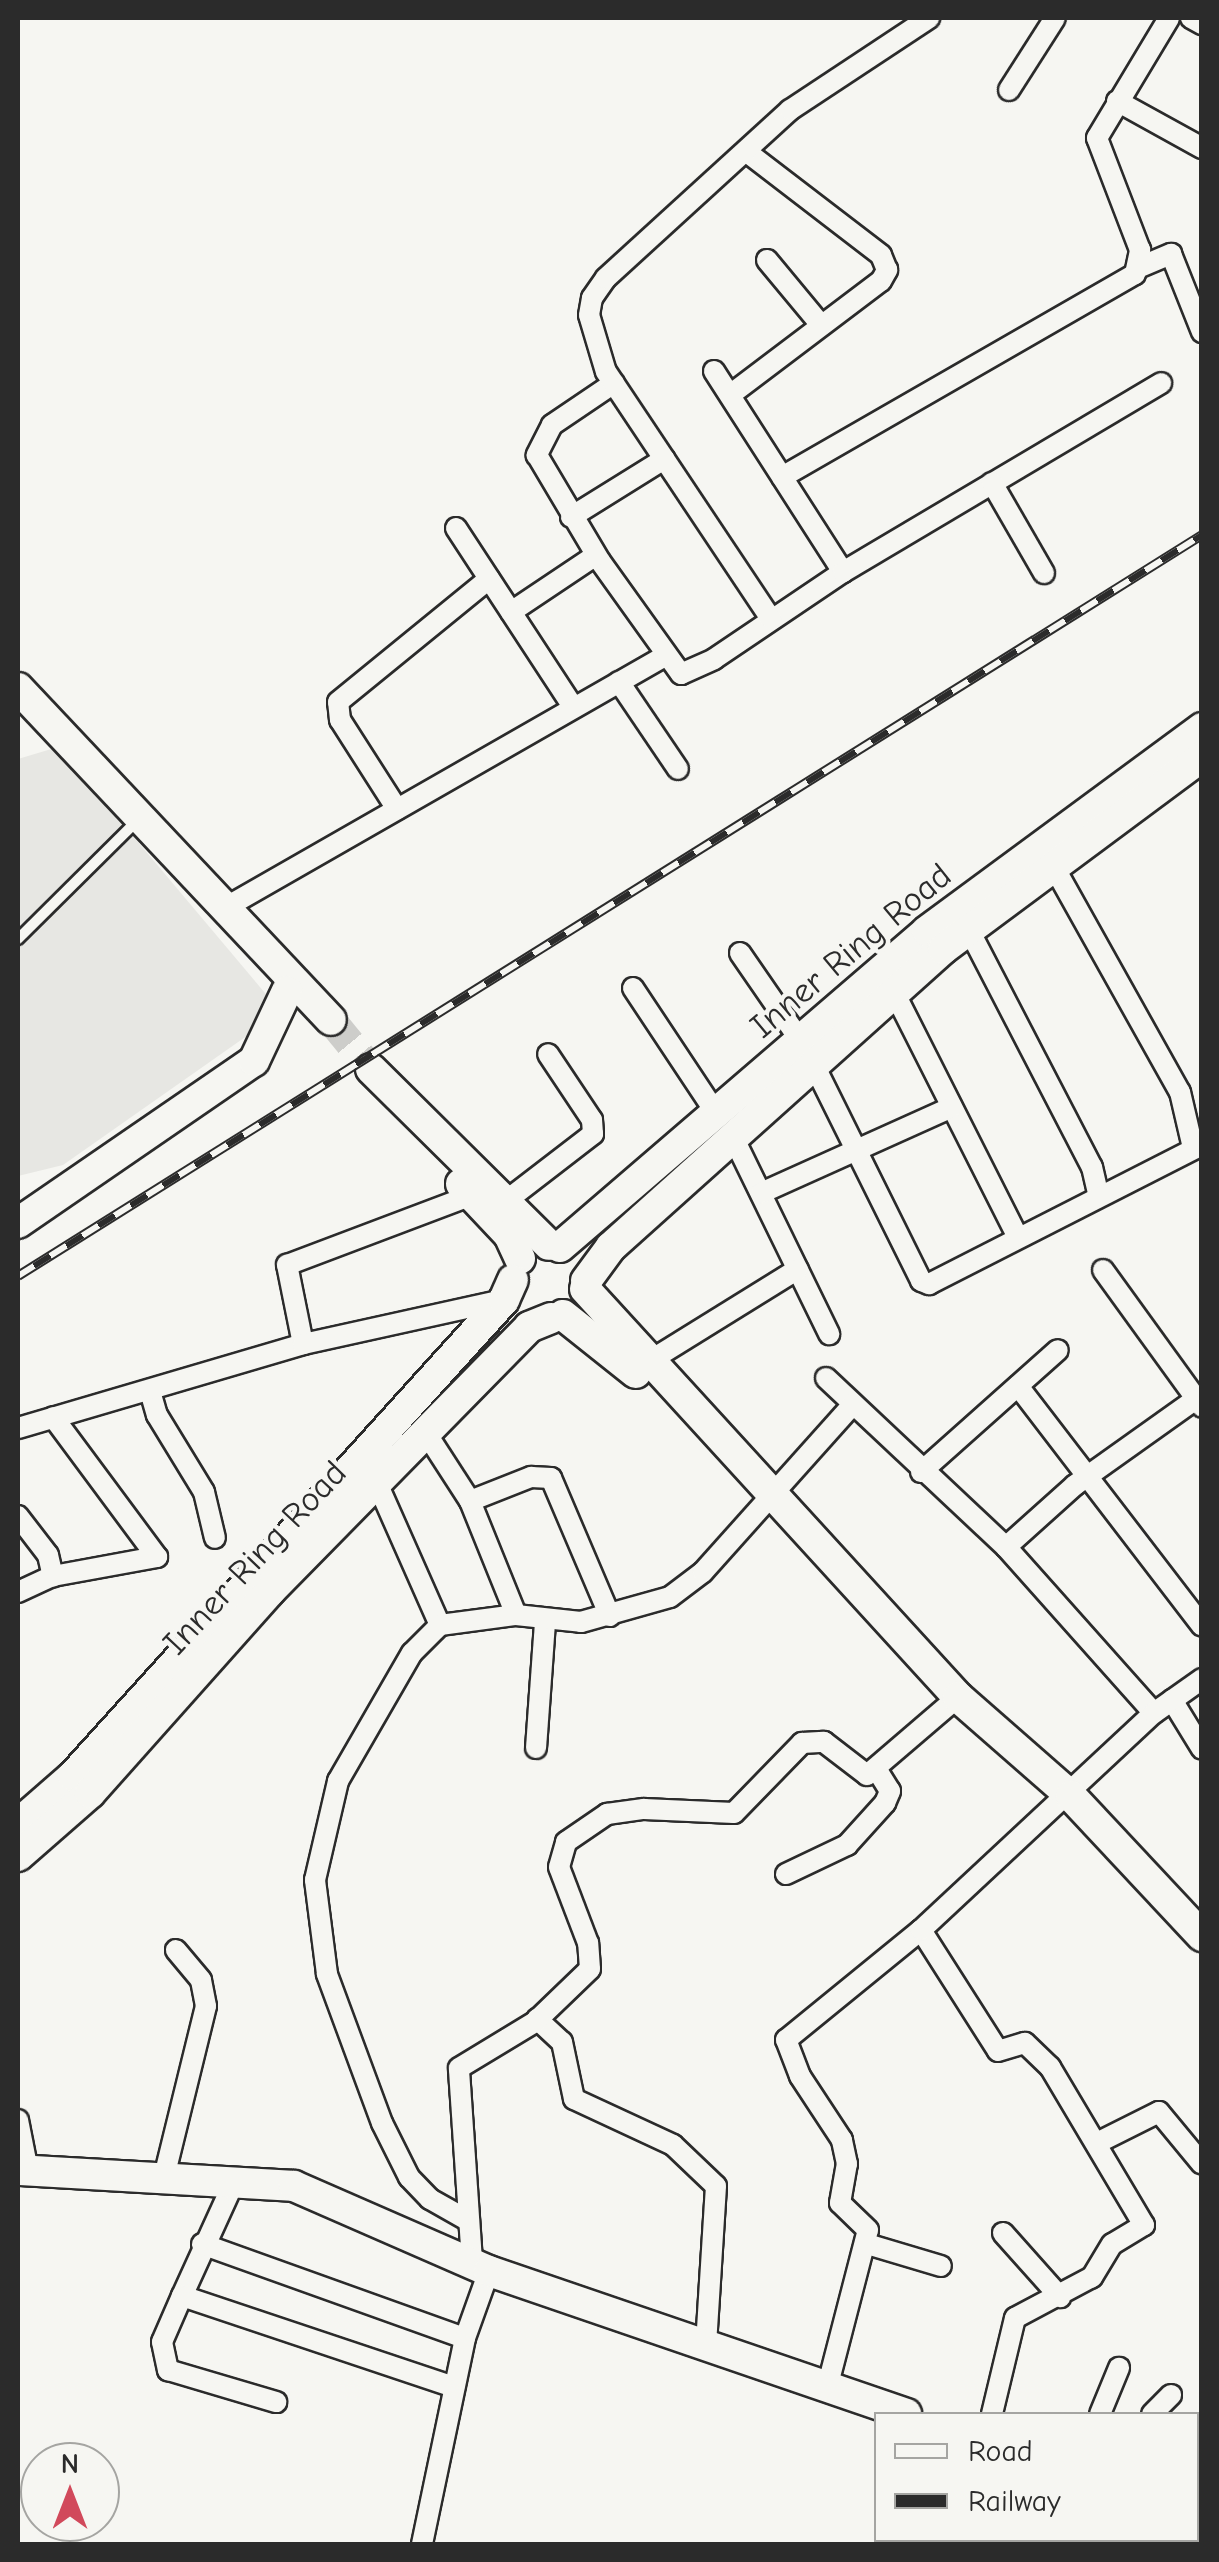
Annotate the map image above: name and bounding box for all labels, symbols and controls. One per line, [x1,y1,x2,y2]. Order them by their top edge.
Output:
street label: Inner Ring Road [742,855,960,1047]
street label: Inner Ring Road [155,1452,355,1664]
legend [874,2412,1199,2542]
text: Road [968,2434,1033,2469]
north arrow [20,2442,120,2542]
text: N [61,2448,79,2480]
text: Railway [968,2484,1061,2519]

